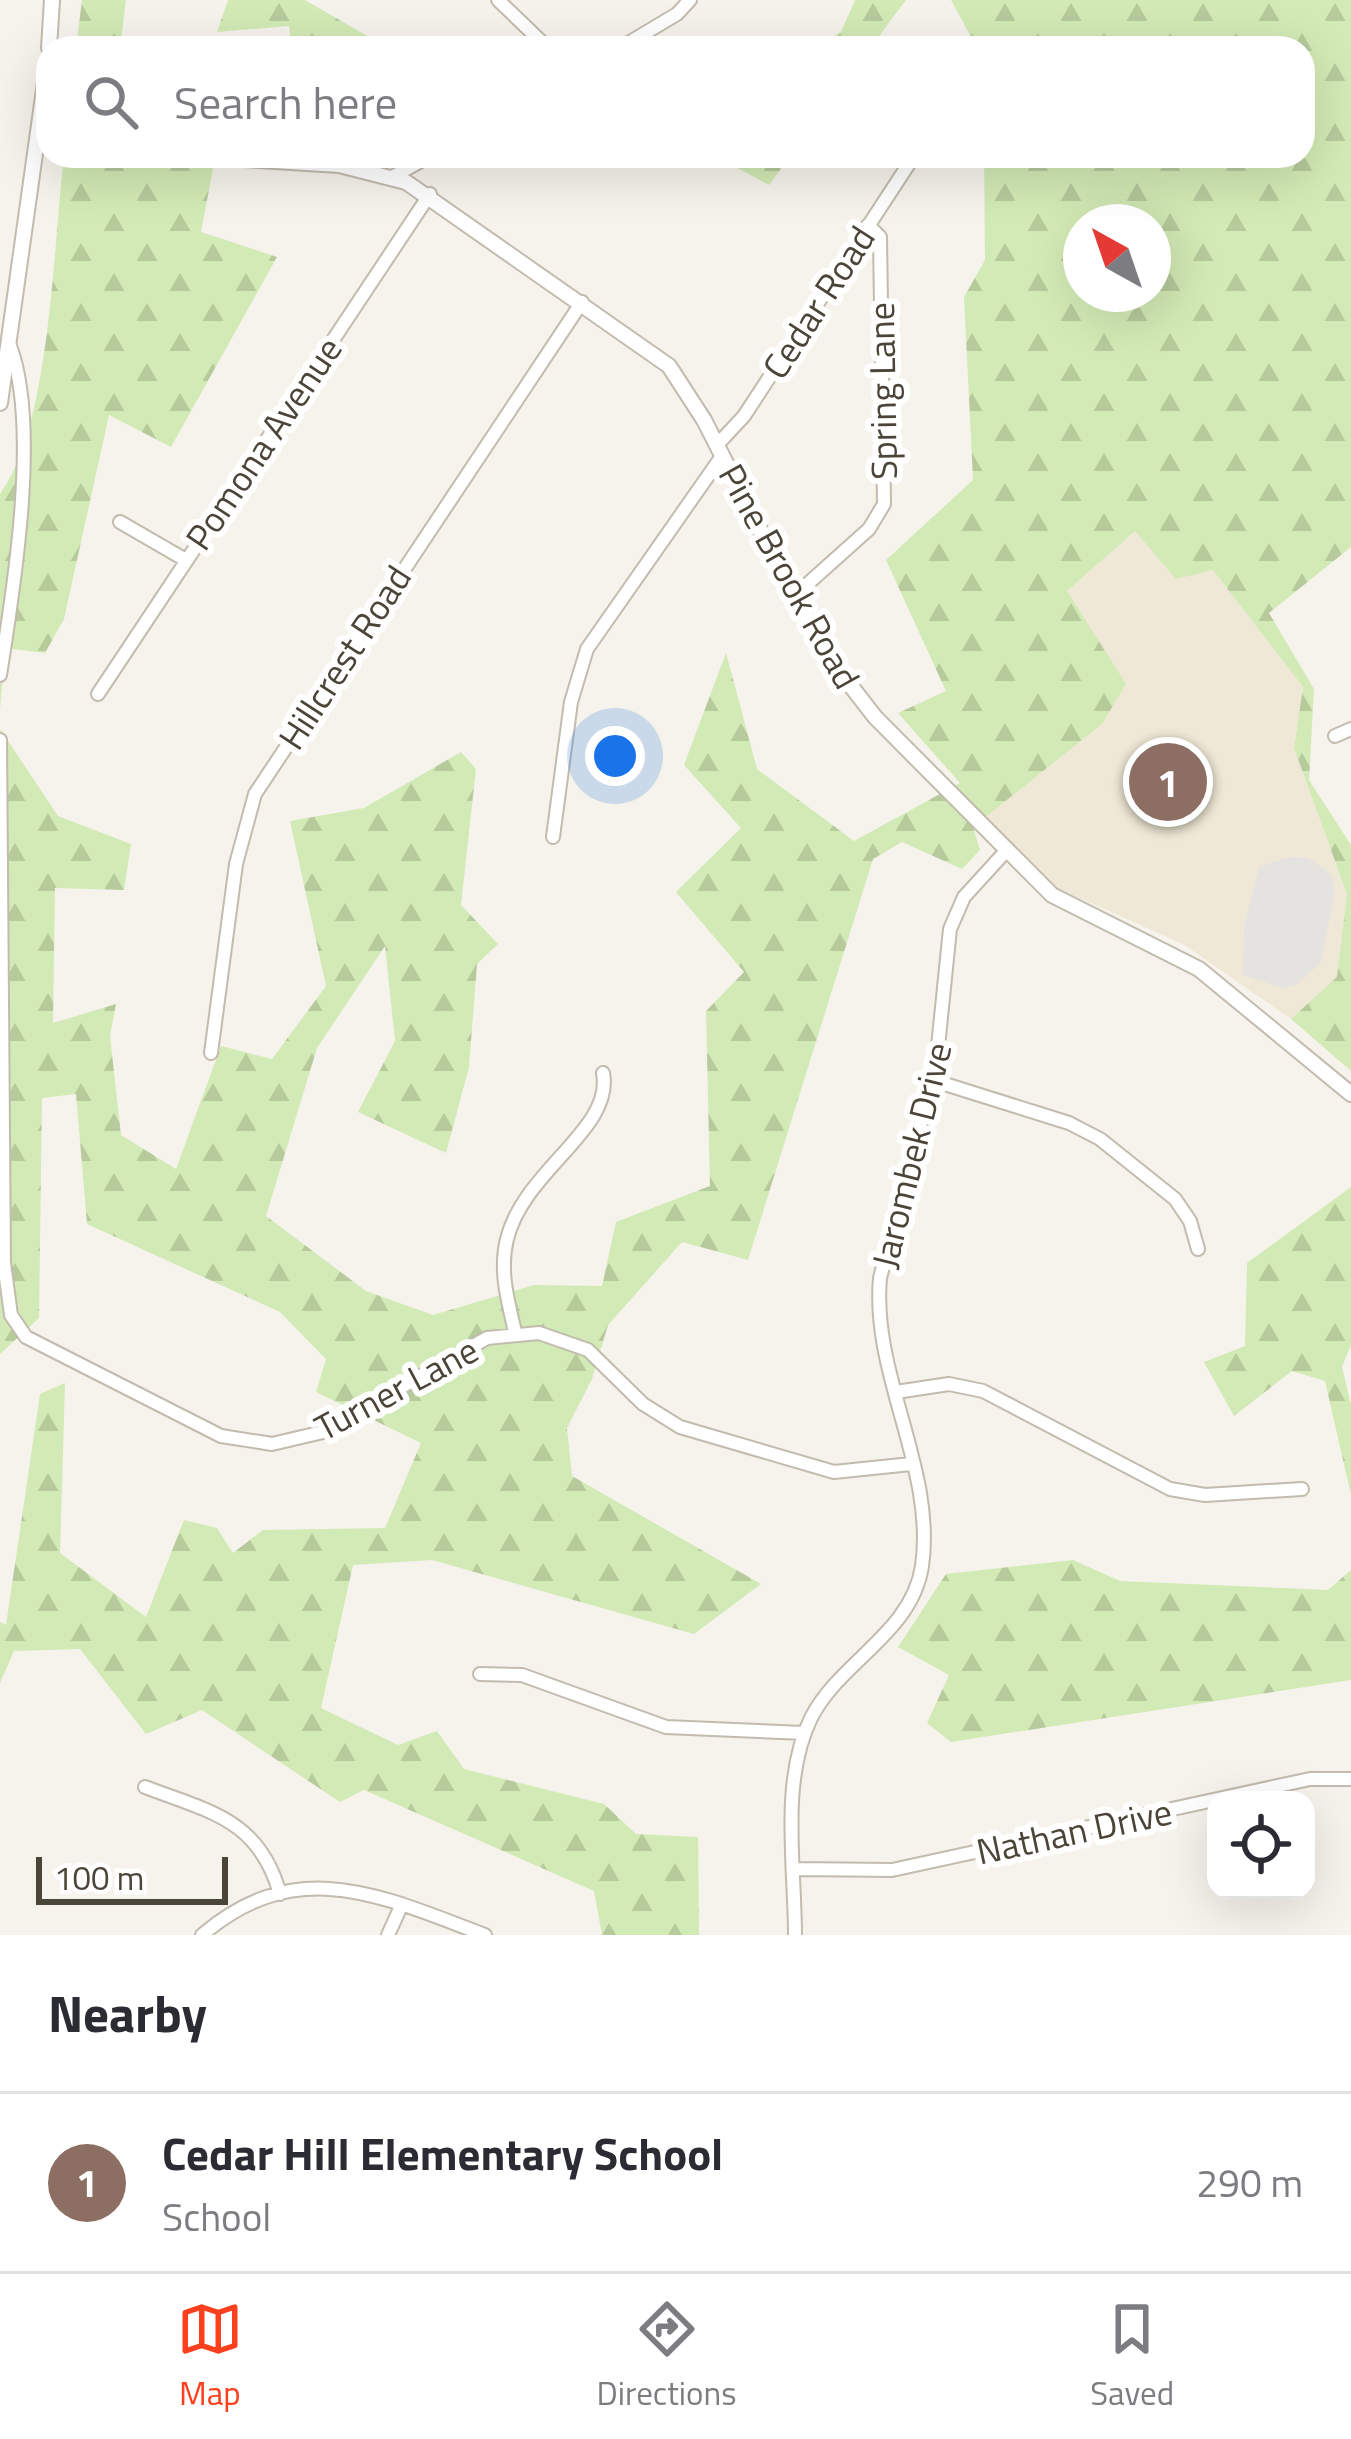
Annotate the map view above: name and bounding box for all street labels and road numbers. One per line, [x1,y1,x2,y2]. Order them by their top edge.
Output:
street label: Cedar Road [748,215,888,389]
street label: Spring Lane [853,302,911,480]
street label: Pomona Avenue [171,325,355,561]
street label: Pine Brook Road [705,453,875,699]
street label: Hillcrest Road [264,554,424,760]
street label: Jarombek Drive [856,1036,966,1274]
street label: Turner Lane [304,1322,488,1454]
street label: Nathan Drive [971,1783,1177,1879]

